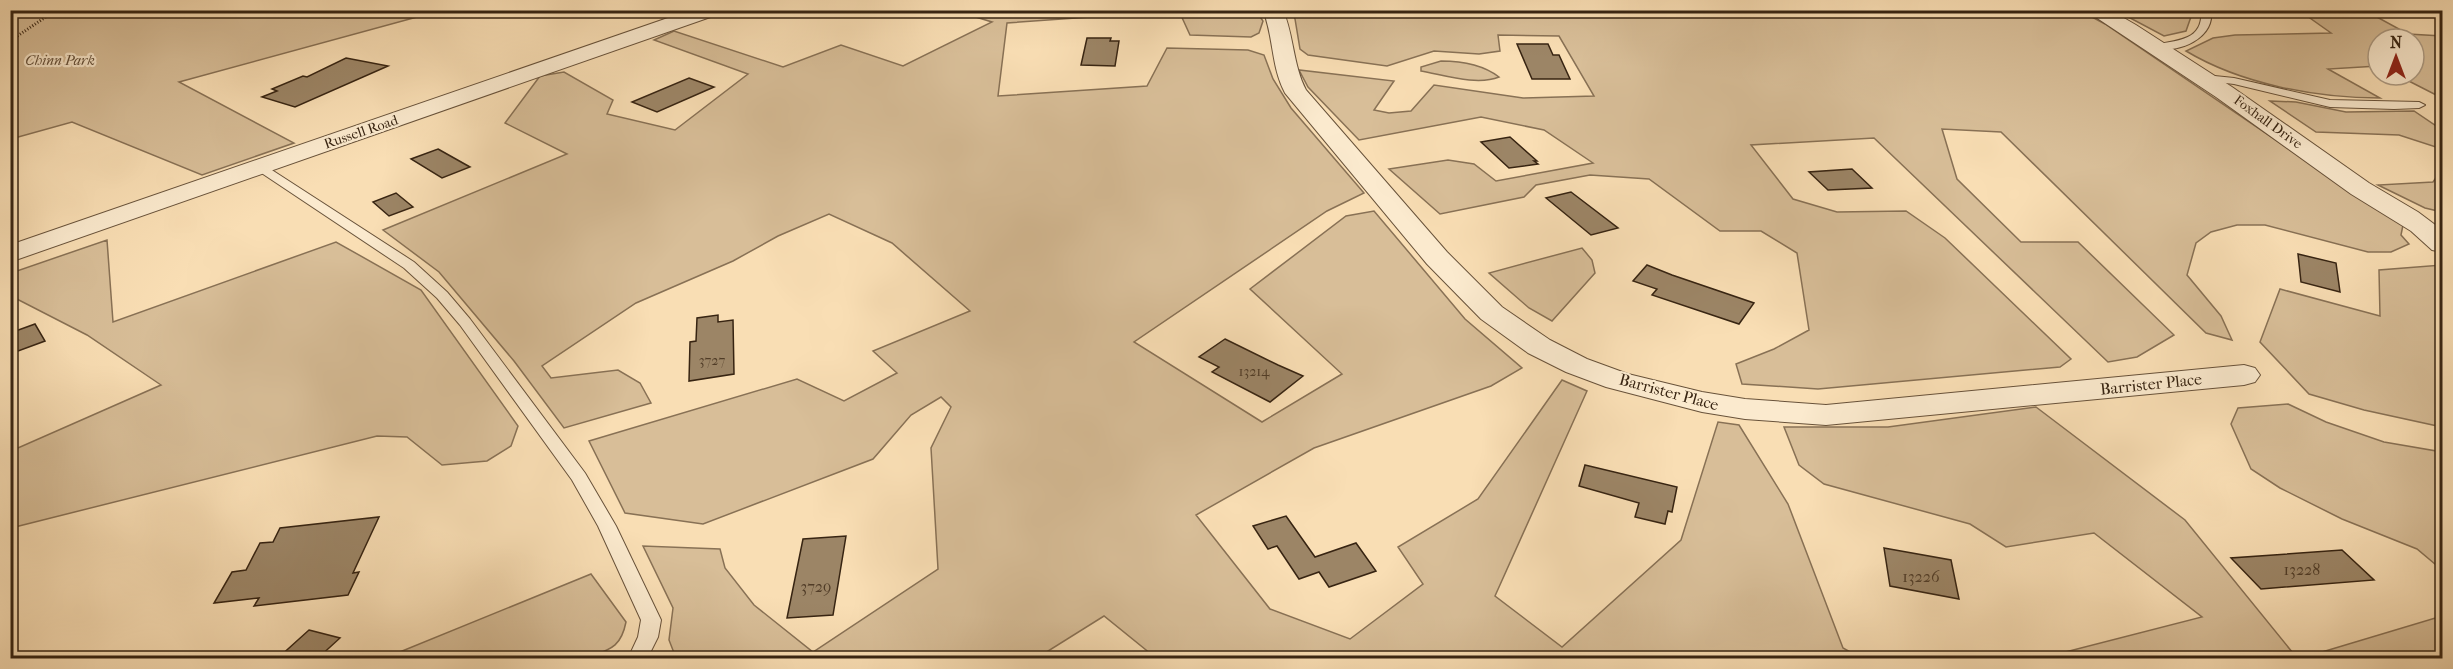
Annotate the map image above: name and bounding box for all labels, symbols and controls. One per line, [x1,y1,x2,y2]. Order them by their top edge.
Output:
north arrow [2366,27,2426,87]
text: N [2390,33,2403,52]
park label: Chinn Park [25,52,95,69]
street label: Foxhall Drive [2230,91,2306,153]
street label: Russell Road [322,111,401,153]
house number: 3727 [699,352,725,369]
house number: 13214 [1238,363,1270,380]
street label: Barrister Place [2099,369,2203,399]
street label: Barrister Place [1617,370,1721,414]
house number: 13228 [2284,560,2320,579]
house number: 13226 [1902,567,1940,586]
house number: 3729 [801,577,831,596]

